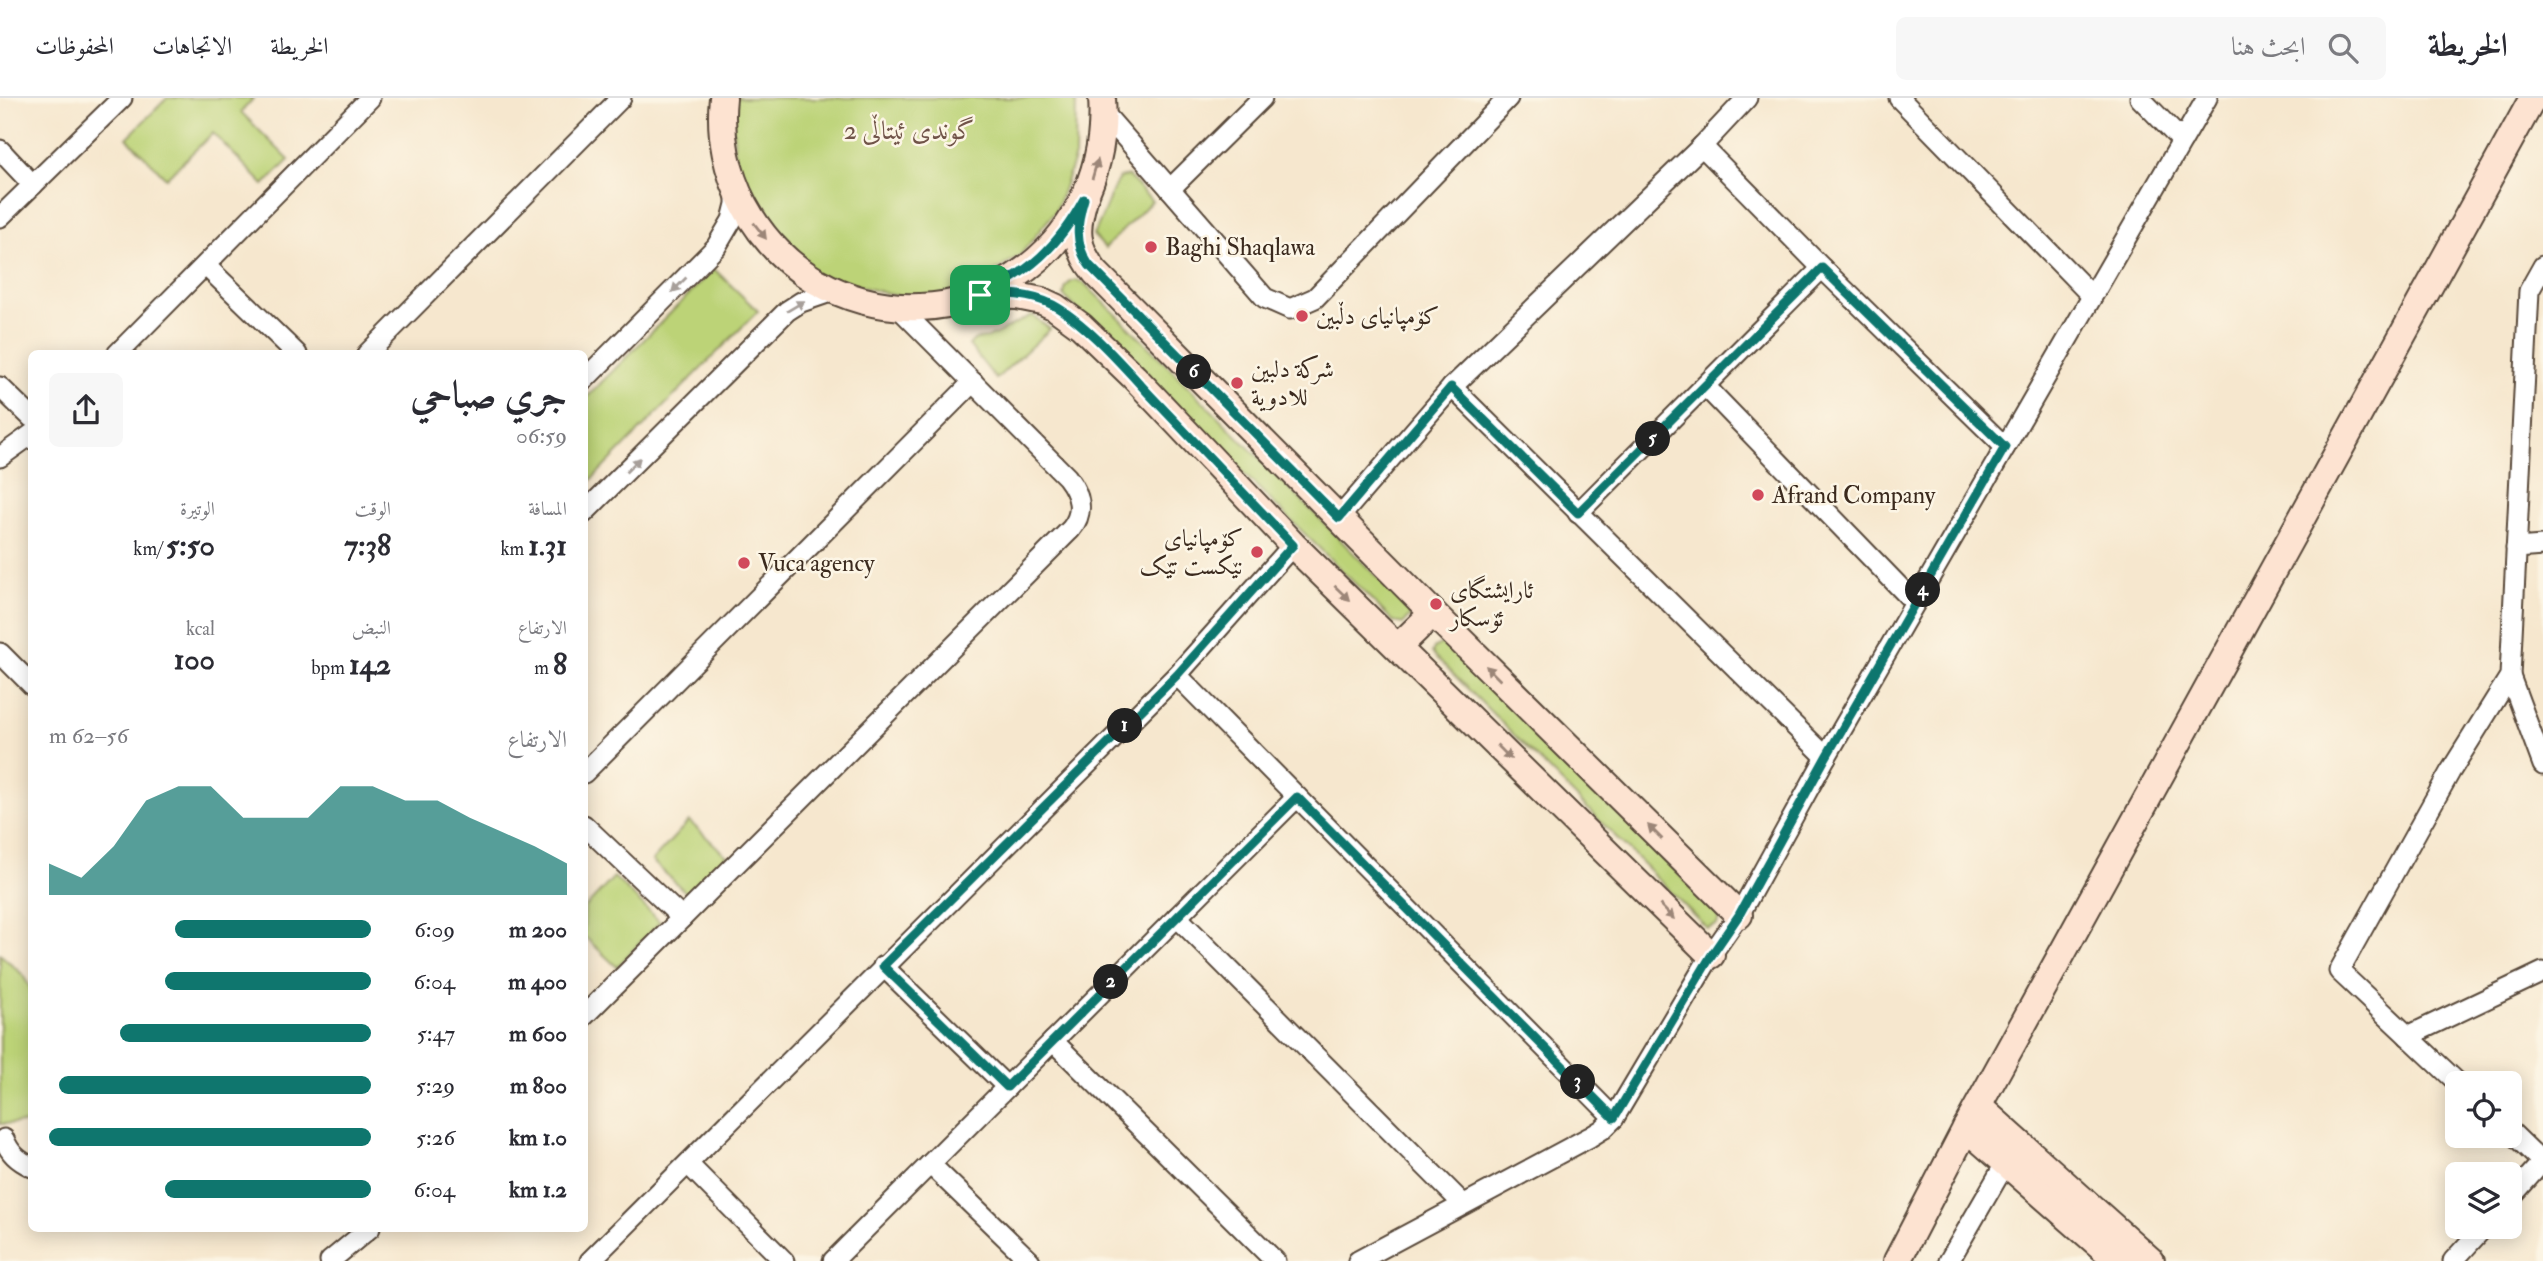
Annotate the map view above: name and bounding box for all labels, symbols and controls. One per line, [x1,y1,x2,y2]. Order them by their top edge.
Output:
search box [1896,17,2386,80]
text: الخريطة [2428,25,2508,66]
icon: search [2324,29,2362,67]
text: المحفوظات [35,31,114,62]
text: الاتجاهات [152,31,232,62]
text: الخريطة [270,31,329,62]
text: ابحث هنا [2231,31,2306,63]
district label: گوندی ئیتاڵی 2 [844,114,974,147]
one-way arrow [1091,158,1101,179]
one-way arrow [753,222,767,240]
place label: Baghi Shaqlawa [1165,232,1316,263]
marker: Baghi Shaqlawa [1143,239,1159,255]
pin [950,265,1010,325]
icon: arrive [961,276,999,314]
one-way arrow [670,277,687,294]
one-way arrow [786,300,805,313]
place label: کۆمپانیای دڵبین [1316,301,1439,332]
marker: کۆمپانیای دڵبین [1294,308,1310,324]
pin: 6 [1176,354,1212,390]
place label: شركة دلبين للادوية [1251,354,1334,413]
text: 6 [1189,359,1198,383]
text: جري صباحي [411,371,567,419]
button: share [49,373,123,447]
marker: شركة دلبين للادوية [1229,375,1245,391]
text: 06:59 [516,421,567,450]
pin: 5 [1636,422,1670,456]
text: 5 [1648,426,1657,450]
one-way arrow [624,456,641,473]
place label: Afrand Company [1771,480,1936,511]
marker: Afrand Company [1750,487,1766,503]
text: الوتيرة [180,497,215,521]
text: الوقت [355,497,391,521]
text: المسافة [528,497,567,521]
place label: کۆمپانیای نێکست تێک [1140,523,1243,582]
text: 5:50 [166,527,215,564]
text: 7:38 [344,527,391,564]
text: 1.31 [528,527,567,564]
text: /km [133,537,166,561]
text: km [500,537,528,561]
marker: کۆمپانیای نێکست تێک [1249,544,1265,560]
place label: Vuca agency [758,548,875,579]
marker: Vuca agency [736,555,752,571]
pin: 4 [1906,573,1940,608]
place label: ئارایشتگای ئۆسکار [1448,575,1534,634]
text: 4 [1917,577,1928,601]
one-way arrow [1334,585,1350,601]
marker: ئارایشتگای ئۆسکار [1428,596,1444,612]
text: النبض [352,616,391,640]
text: الارتفاع [518,616,567,640]
text: kcal [186,617,215,641]
text: 100 [174,641,215,678]
text: 142 [349,646,391,683]
text: 8 [553,646,567,683]
text: bpm [311,656,349,680]
text: m [534,656,553,680]
one-way arrow [1485,664,1502,681]
pin: 1 [1108,708,1142,744]
text: 1 [1121,713,1128,737]
text: 56–62 m [49,721,128,750]
text: الارتفاع [507,725,567,754]
one-way arrow [1496,744,1513,761]
one-way arrow [1647,824,1664,841]
one-way arrow [1658,903,1675,920]
text: 6:09 [414,915,455,944]
text: 200 m [509,915,567,944]
pin: 2 [1094,964,1128,1000]
text: 6:04 [414,967,455,996]
text: 400 m [508,967,567,996]
text: 2 [1106,969,1115,993]
text: 5:47 [417,1019,455,1048]
text: 600 m [509,1019,567,1048]
pin: 3 [1560,1065,1596,1100]
text: 3 [1574,1069,1581,1093]
text: 5:29 [416,1071,455,1100]
text: 800 m [510,1071,567,1100]
map controls [2445,1071,2522,1239]
button: locate [2445,1071,2522,1148]
text: 5:26 [416,1123,455,1152]
text: 1.0 km [509,1123,567,1152]
button: layers [2445,1162,2522,1239]
text: 6:04 [414,1175,455,1204]
text: 1.2 km [509,1175,567,1204]

